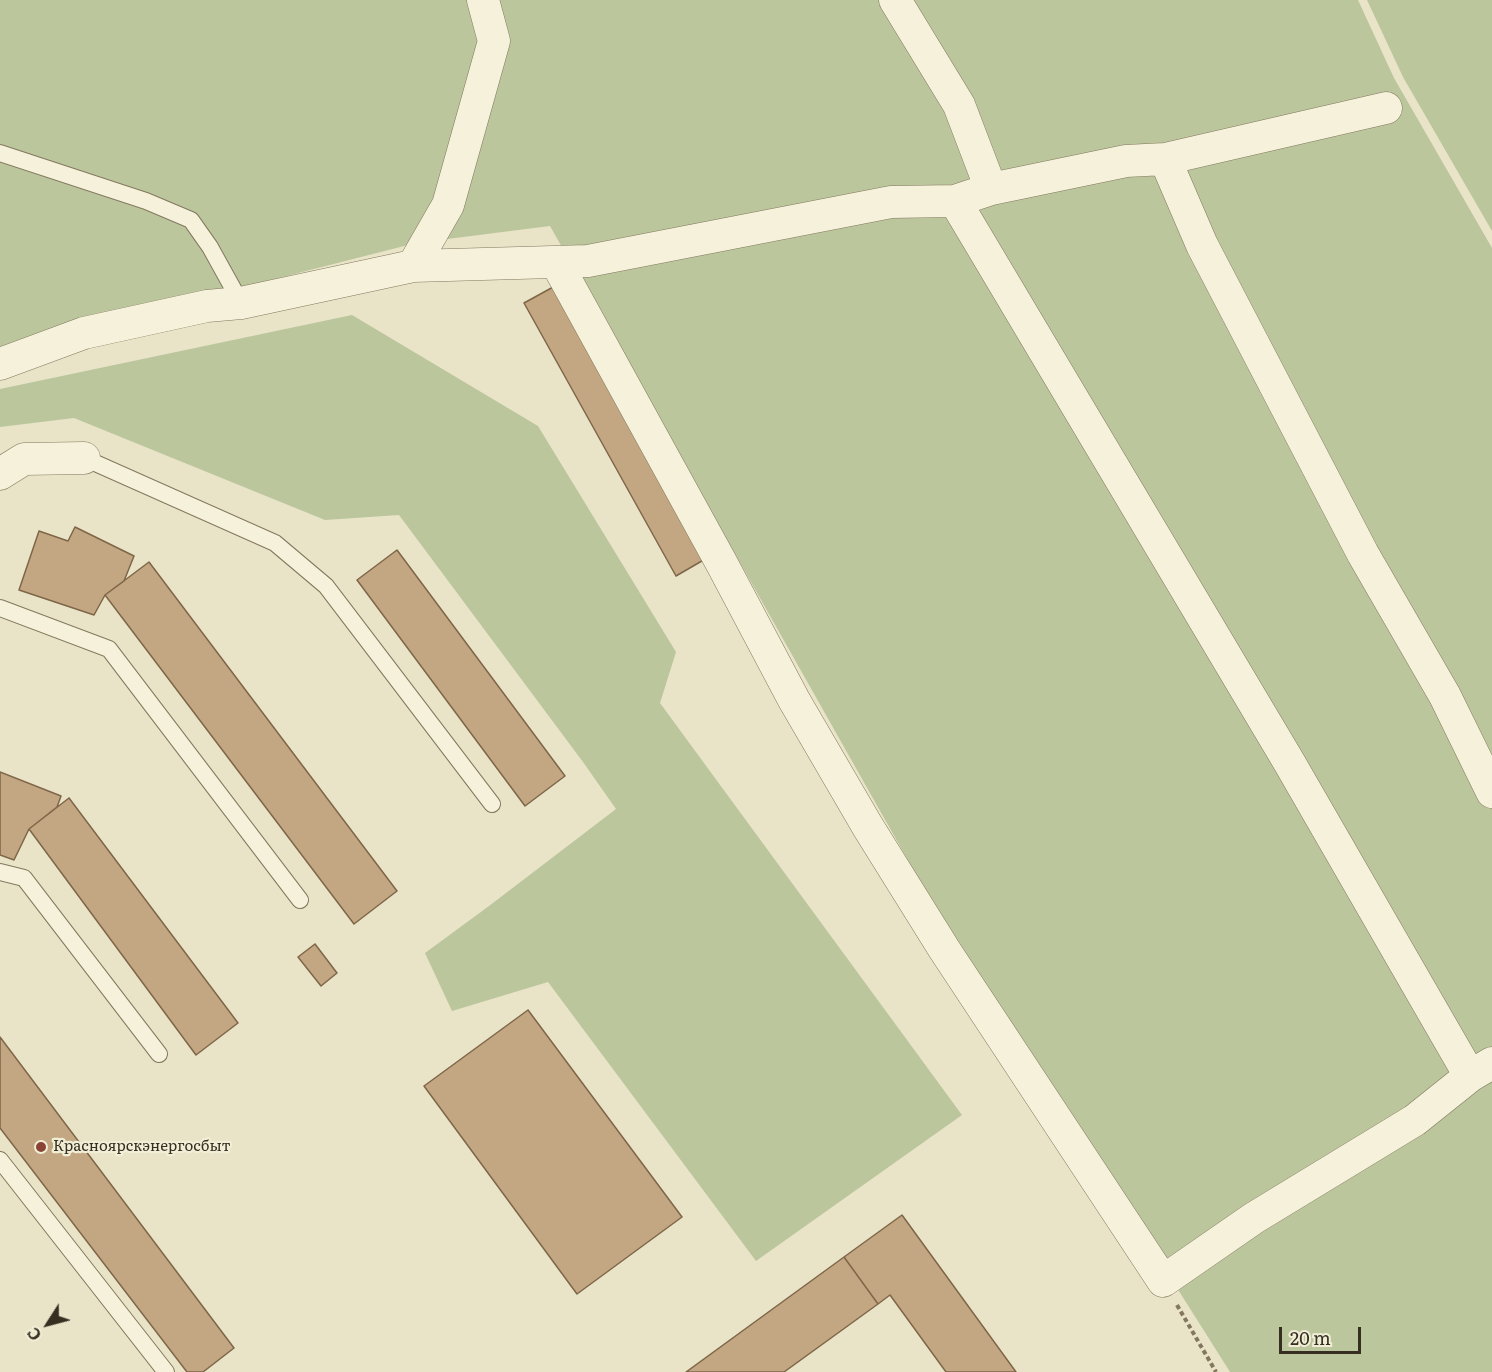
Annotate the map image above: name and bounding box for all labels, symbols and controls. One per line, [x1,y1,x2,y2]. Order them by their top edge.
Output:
place label: Красноярскэнергосбыт [53,1138,231,1156]
marker: Красноярскэнергосбыт [34,1140,48,1154]
north arrow [18,1294,78,1354]
scale bar [1282,1315,1364,1353]
text: С [20,1323,46,1346]
text: 20 m [1290,1324,1331,1351]

